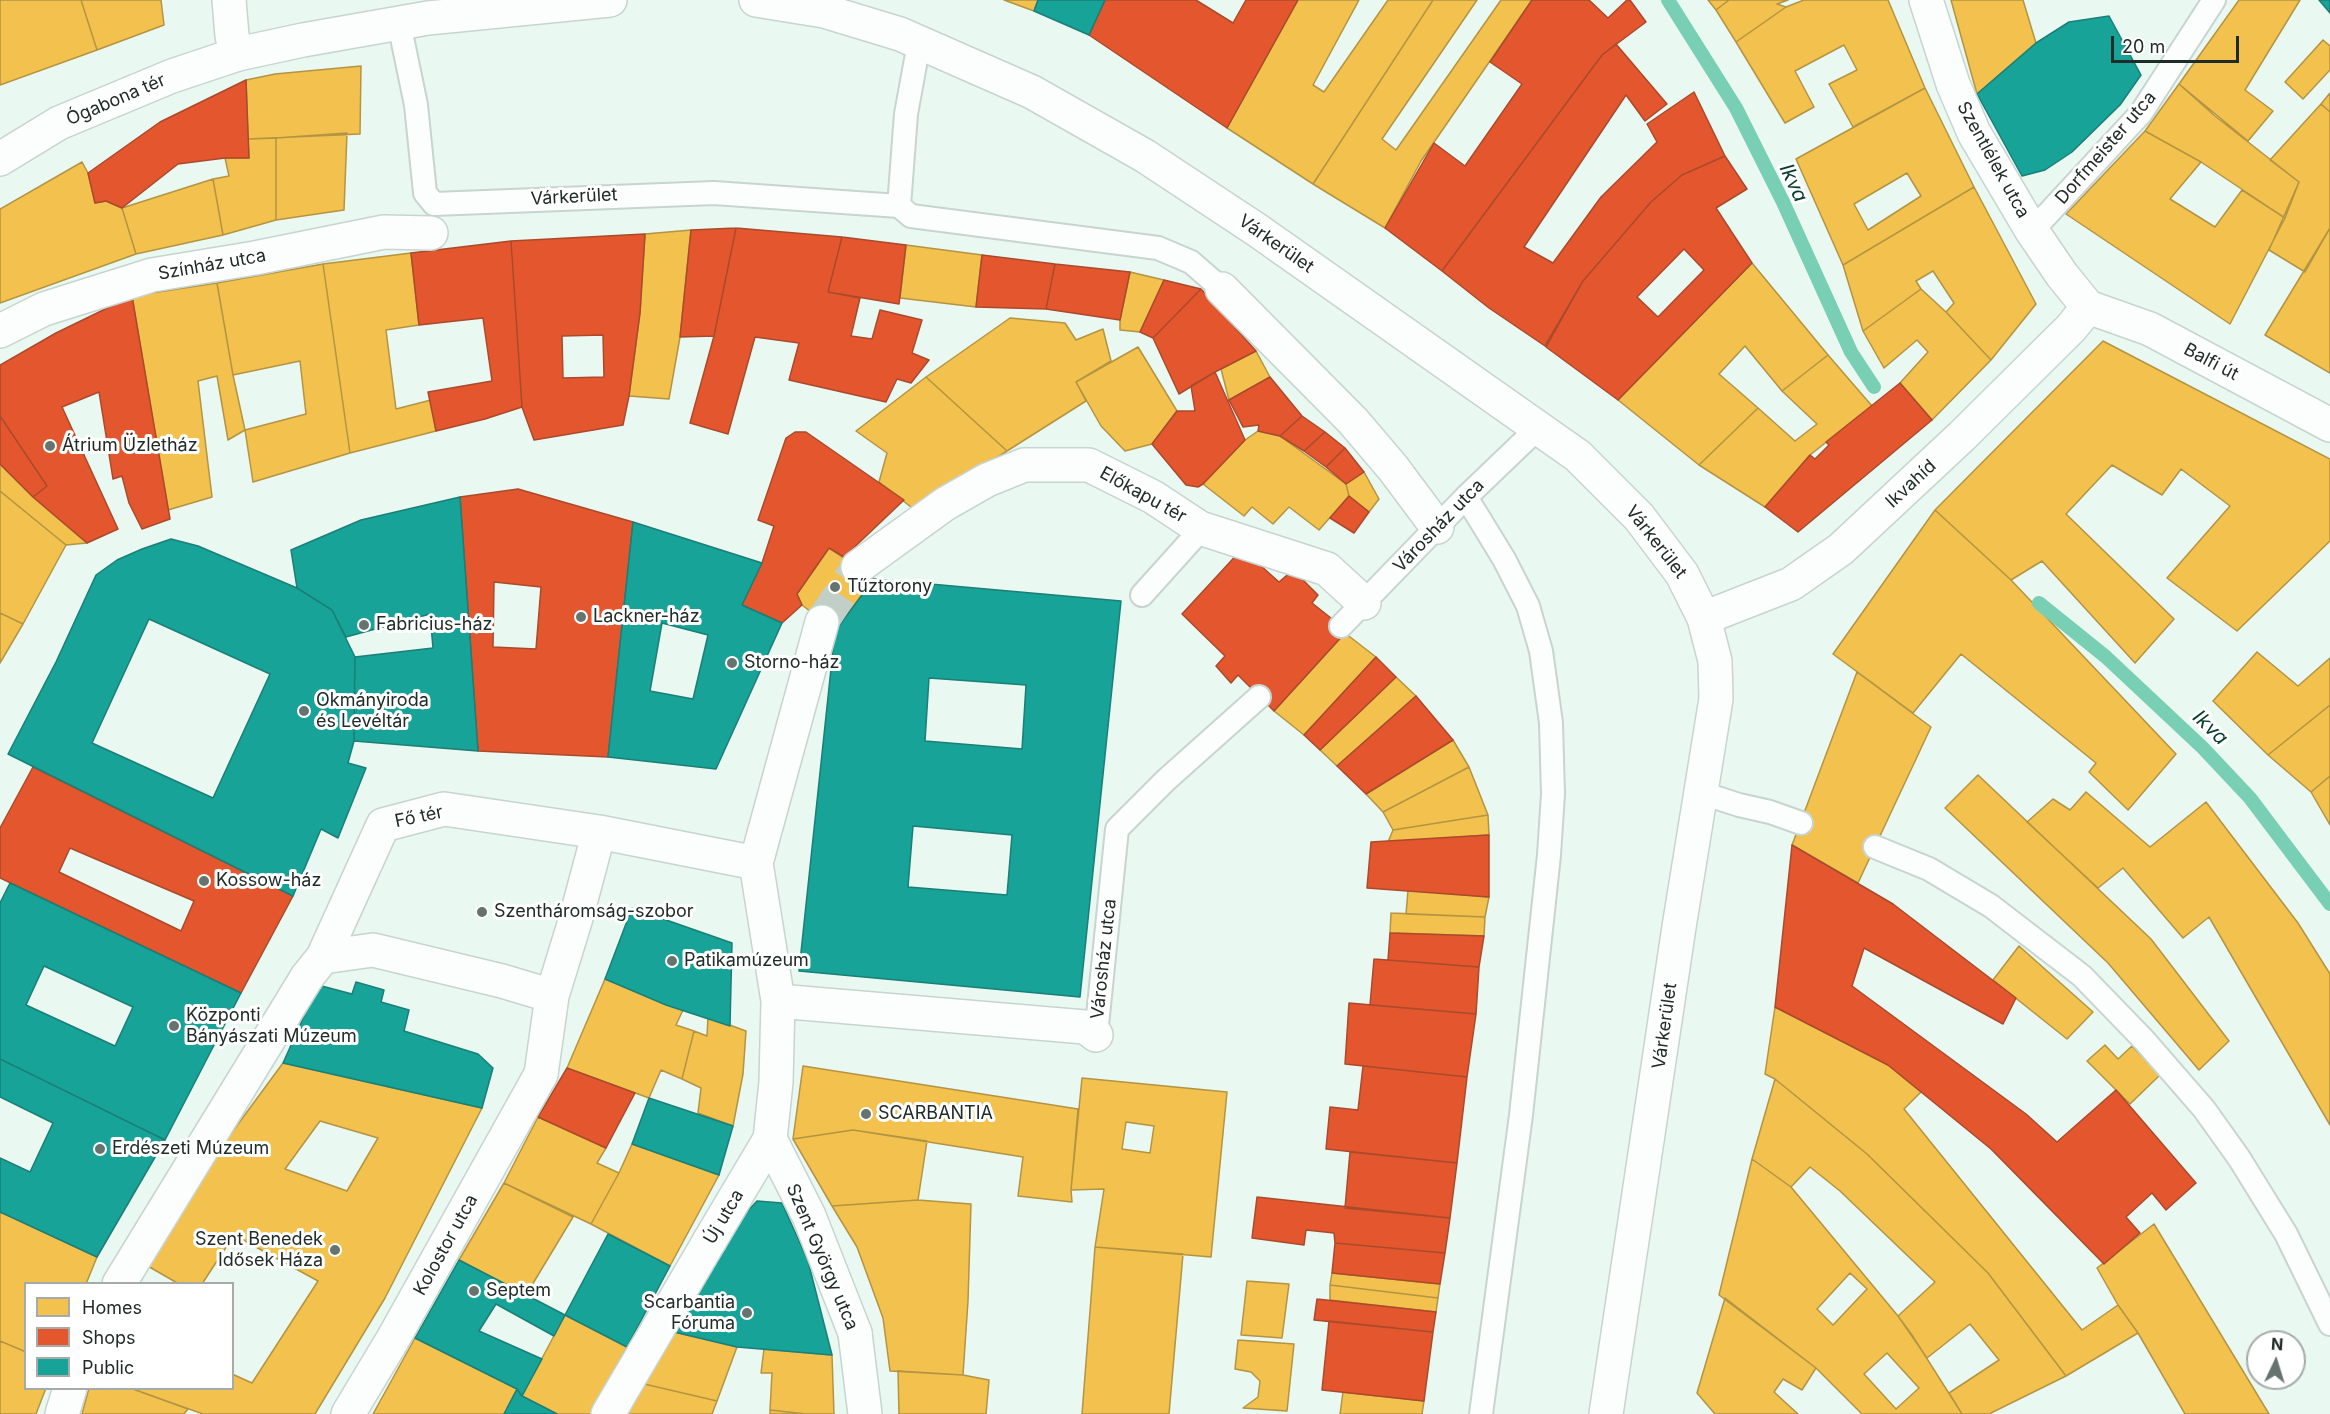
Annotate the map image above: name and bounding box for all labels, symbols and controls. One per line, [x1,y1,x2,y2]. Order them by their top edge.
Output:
scale bar [2114,24,2242,62]
text: 20 m [2122,36,2165,57]
street label: Ógabona tér [63,69,169,131]
street label: Dorfmeister utca [2051,87,2161,209]
street label: Szentlélek utca [1952,98,2034,222]
water label: Ikva [1774,160,1812,206]
street label: Várkerület [530,184,618,210]
street label: Várkerület [1234,210,1318,278]
street label: Színház utca [156,245,268,285]
street label: Balfi út [2180,339,2242,385]
place label: Átrium Üzletház [62,435,198,457]
marker: Átrium Üzletház [43,439,57,453]
street label: Ikvahíd [1881,455,1941,513]
street label: Előkapu tér [1096,462,1190,528]
street label: Városház utca [1389,475,1489,577]
street label: Várkerület [1621,501,1691,583]
place label: Tűztorony [847,576,932,598]
marker: Tűztorony [828,580,842,594]
place label: Lackner-ház [593,606,700,628]
marker: Lackner-ház [574,610,588,624]
place label: Fabricius-ház [376,614,492,636]
marker: Fabricius-ház [357,618,371,632]
place label: Storno-ház [744,652,840,674]
marker: Storno-ház [725,656,739,670]
place label: Okmányiroda és Levéltár [316,690,429,732]
marker: Okmányiroda és Levéltár [297,704,311,718]
water label: Ikva [2187,706,2233,750]
street label: Fő tér [393,801,445,833]
place label: Kossow-ház [216,870,321,892]
marker: Kossow-ház [197,874,211,888]
street label: Városház utca [1087,898,1121,1020]
place label: Szentháromság-szobor [494,901,694,923]
marker: Szentháromság-szobor [475,905,489,919]
place label: Patikamúzeum [684,950,809,972]
marker: Patikamúzeum [665,954,679,968]
street label: Várkerület [1648,982,1682,1070]
place label: Központi Bányászati Múzeum [186,1005,357,1048]
marker: Központi Bányászati Múzeum [167,1019,181,1033]
place label: SCARBANTIA [878,1103,993,1125]
marker: SCARBANTIA [859,1107,873,1121]
place label: Erdészeti Múzeum [112,1138,269,1160]
marker: Erdészeti Múzeum [93,1142,107,1156]
street label: Szent György utca [781,1181,863,1333]
street label: Új utca [699,1186,749,1248]
street label: Kolostor utca [409,1191,483,1299]
place label: Szent Benedek Idősek Háza [195,1229,323,1272]
marker: Szent Benedek Idősek Háza [328,1243,342,1257]
place label: Septem [486,1280,551,1302]
legend [24,1282,234,1390]
marker: Septem [467,1284,481,1298]
place label: Scarbantia Fóruma [644,1292,735,1334]
text: Homes [82,1297,142,1318]
marker: Scarbantia Fóruma [740,1306,754,1320]
text: Shops [82,1327,136,1348]
north arrow [2246,1330,2306,1390]
text: N [2270,1334,2284,1354]
text: Public [82,1357,134,1378]

